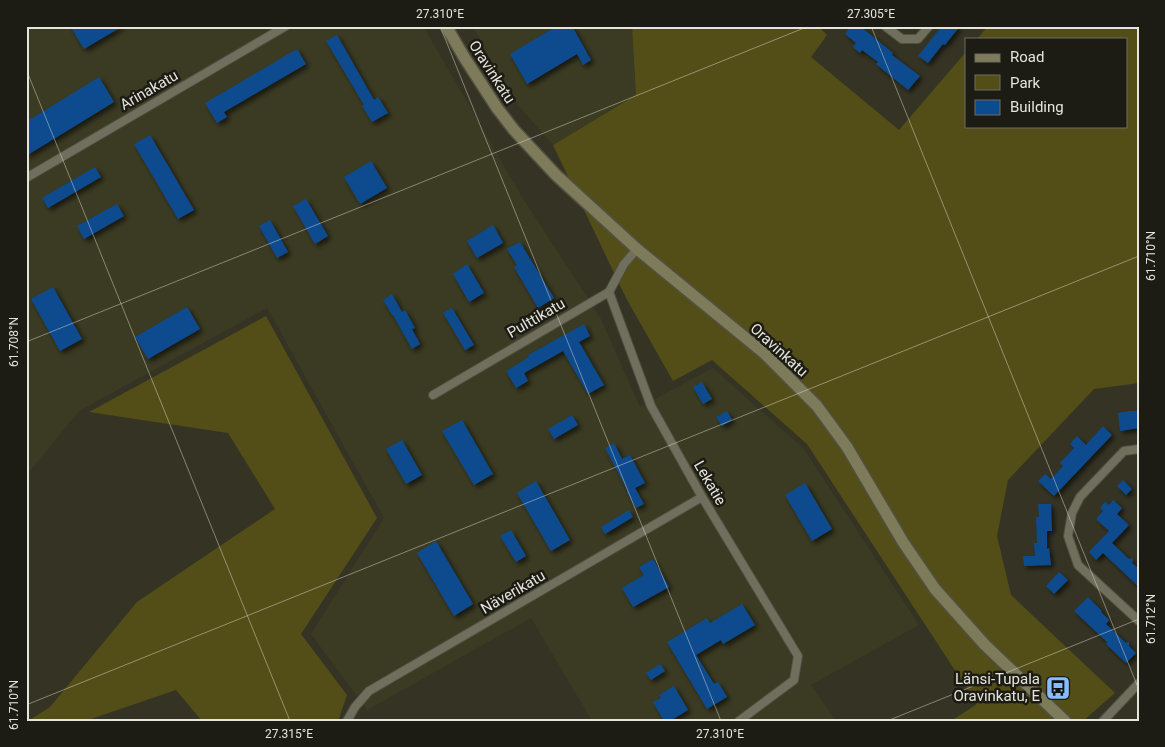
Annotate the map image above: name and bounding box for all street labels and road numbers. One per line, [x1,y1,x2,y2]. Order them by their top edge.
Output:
street label: Oravinkatu [465,37,519,107]
street label: Arinakatu [117,66,181,114]
street label: Pulttikatu [504,294,568,342]
street label: Oravinkatu [746,319,812,381]
street label: Lekatie [690,458,730,508]
street label: Näverikatu [478,566,548,618]

